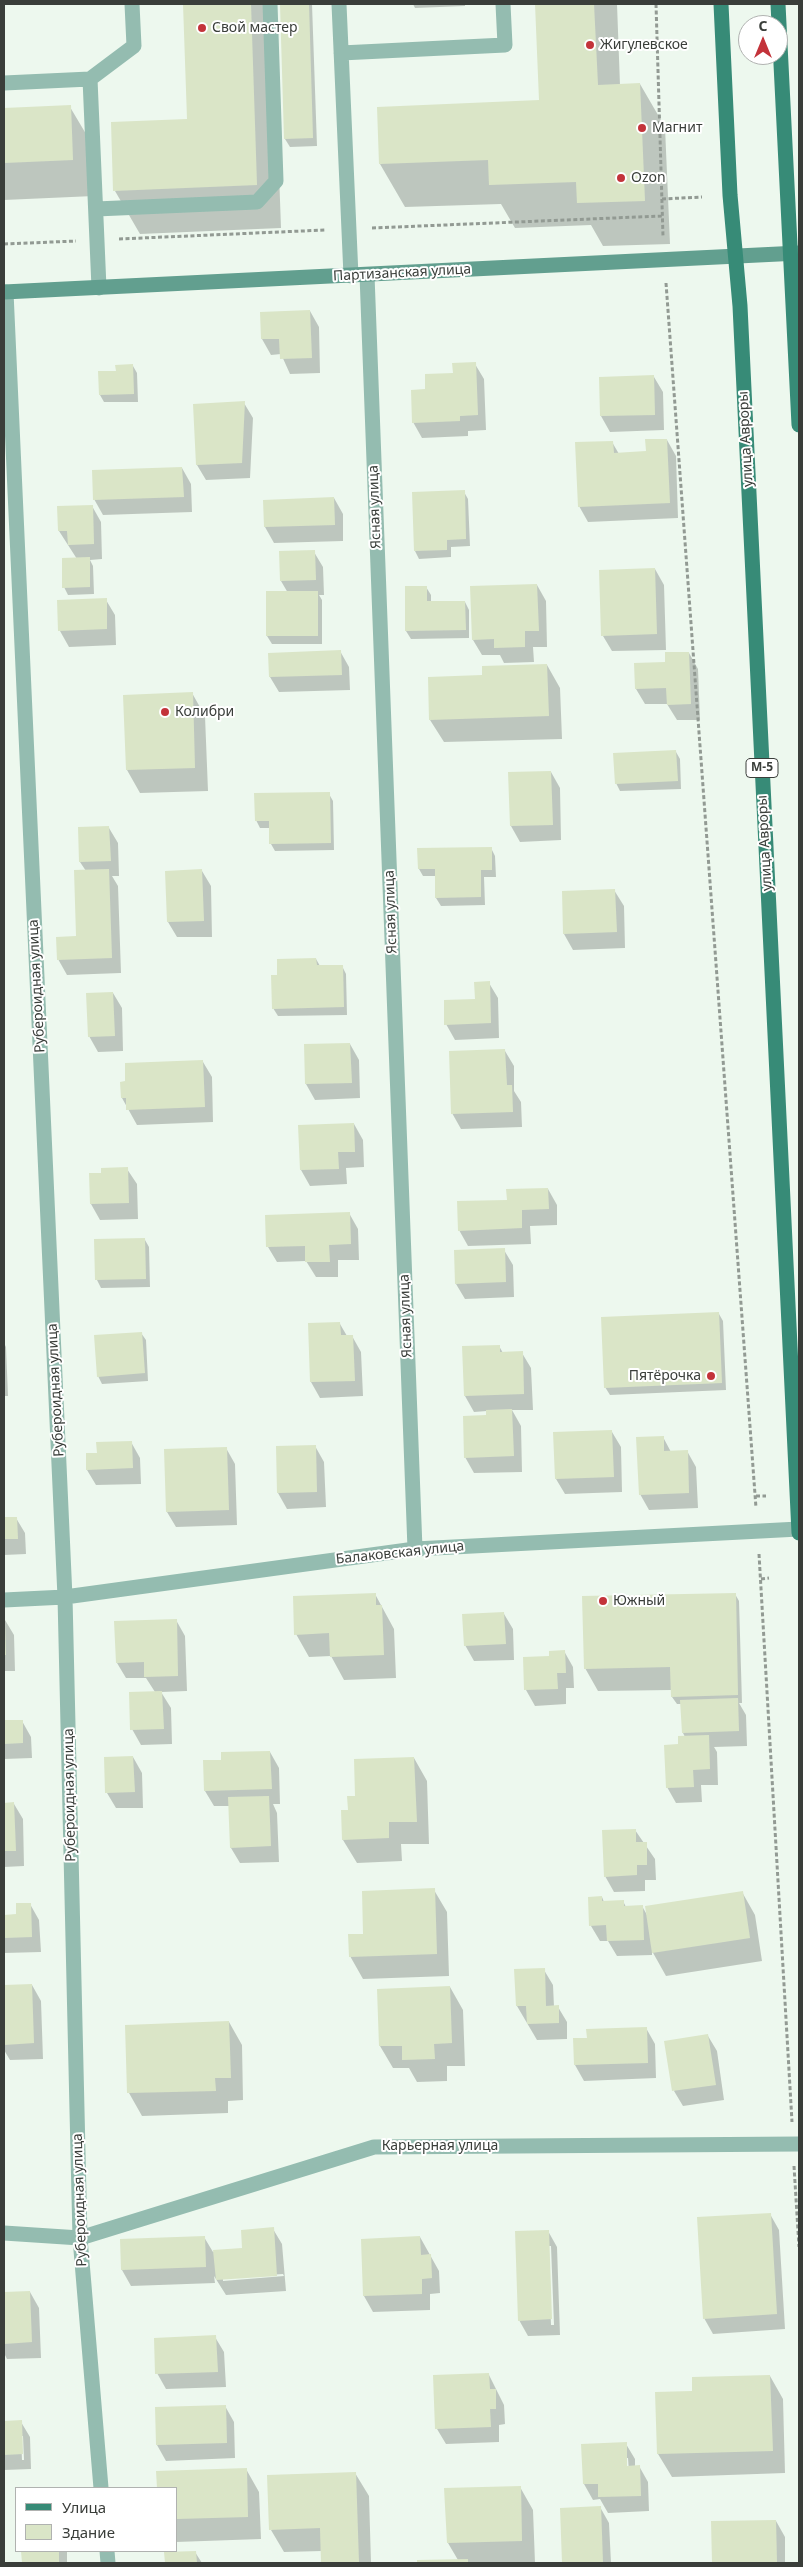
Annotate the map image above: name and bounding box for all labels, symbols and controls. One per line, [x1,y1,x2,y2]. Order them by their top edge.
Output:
north arrow [738,15,788,65]
text: С [758,16,768,35]
place label: Свой мастер [212,20,298,36]
marker: Свой мастер [196,22,208,34]
place label: Жигулевское [600,37,688,53]
marker: Жигулевское [584,39,596,51]
place label: Магнит [652,120,702,136]
marker: Магнит [636,122,648,134]
place label: Ozon [631,170,666,186]
marker: Ozon [615,172,627,184]
street label: Партизанская улица [333,261,471,285]
street label: улица Авроры [735,391,757,487]
street label: Ясная улица [365,465,385,549]
place label: Колибри [175,704,234,720]
marker: Колибри [159,706,171,718]
road number: М-5 [746,758,778,778]
street label: улица Авроры [754,795,776,891]
street label: Ясная улица [381,870,401,954]
street label: Рубероидная улица [25,919,49,1053]
street label: Ясная улица [396,1274,416,1358]
street label: Рубероидная улица [44,1323,68,1457]
place label: Пятёрочка [629,1368,701,1384]
marker: Пятёрочка [705,1370,717,1382]
street label: Балаковская улица [335,1538,465,1568]
place label: Южный [613,1593,665,1609]
marker: Южный [597,1595,609,1607]
street label: Рубероидная улица [60,1728,80,1862]
street label: Рубероидная улица [69,2133,91,2267]
street label: Карьерная улица [382,2138,498,2154]
legend [15,2487,178,2552]
text: Улица [62,2497,106,2517]
text: Здание [62,2522,115,2542]

